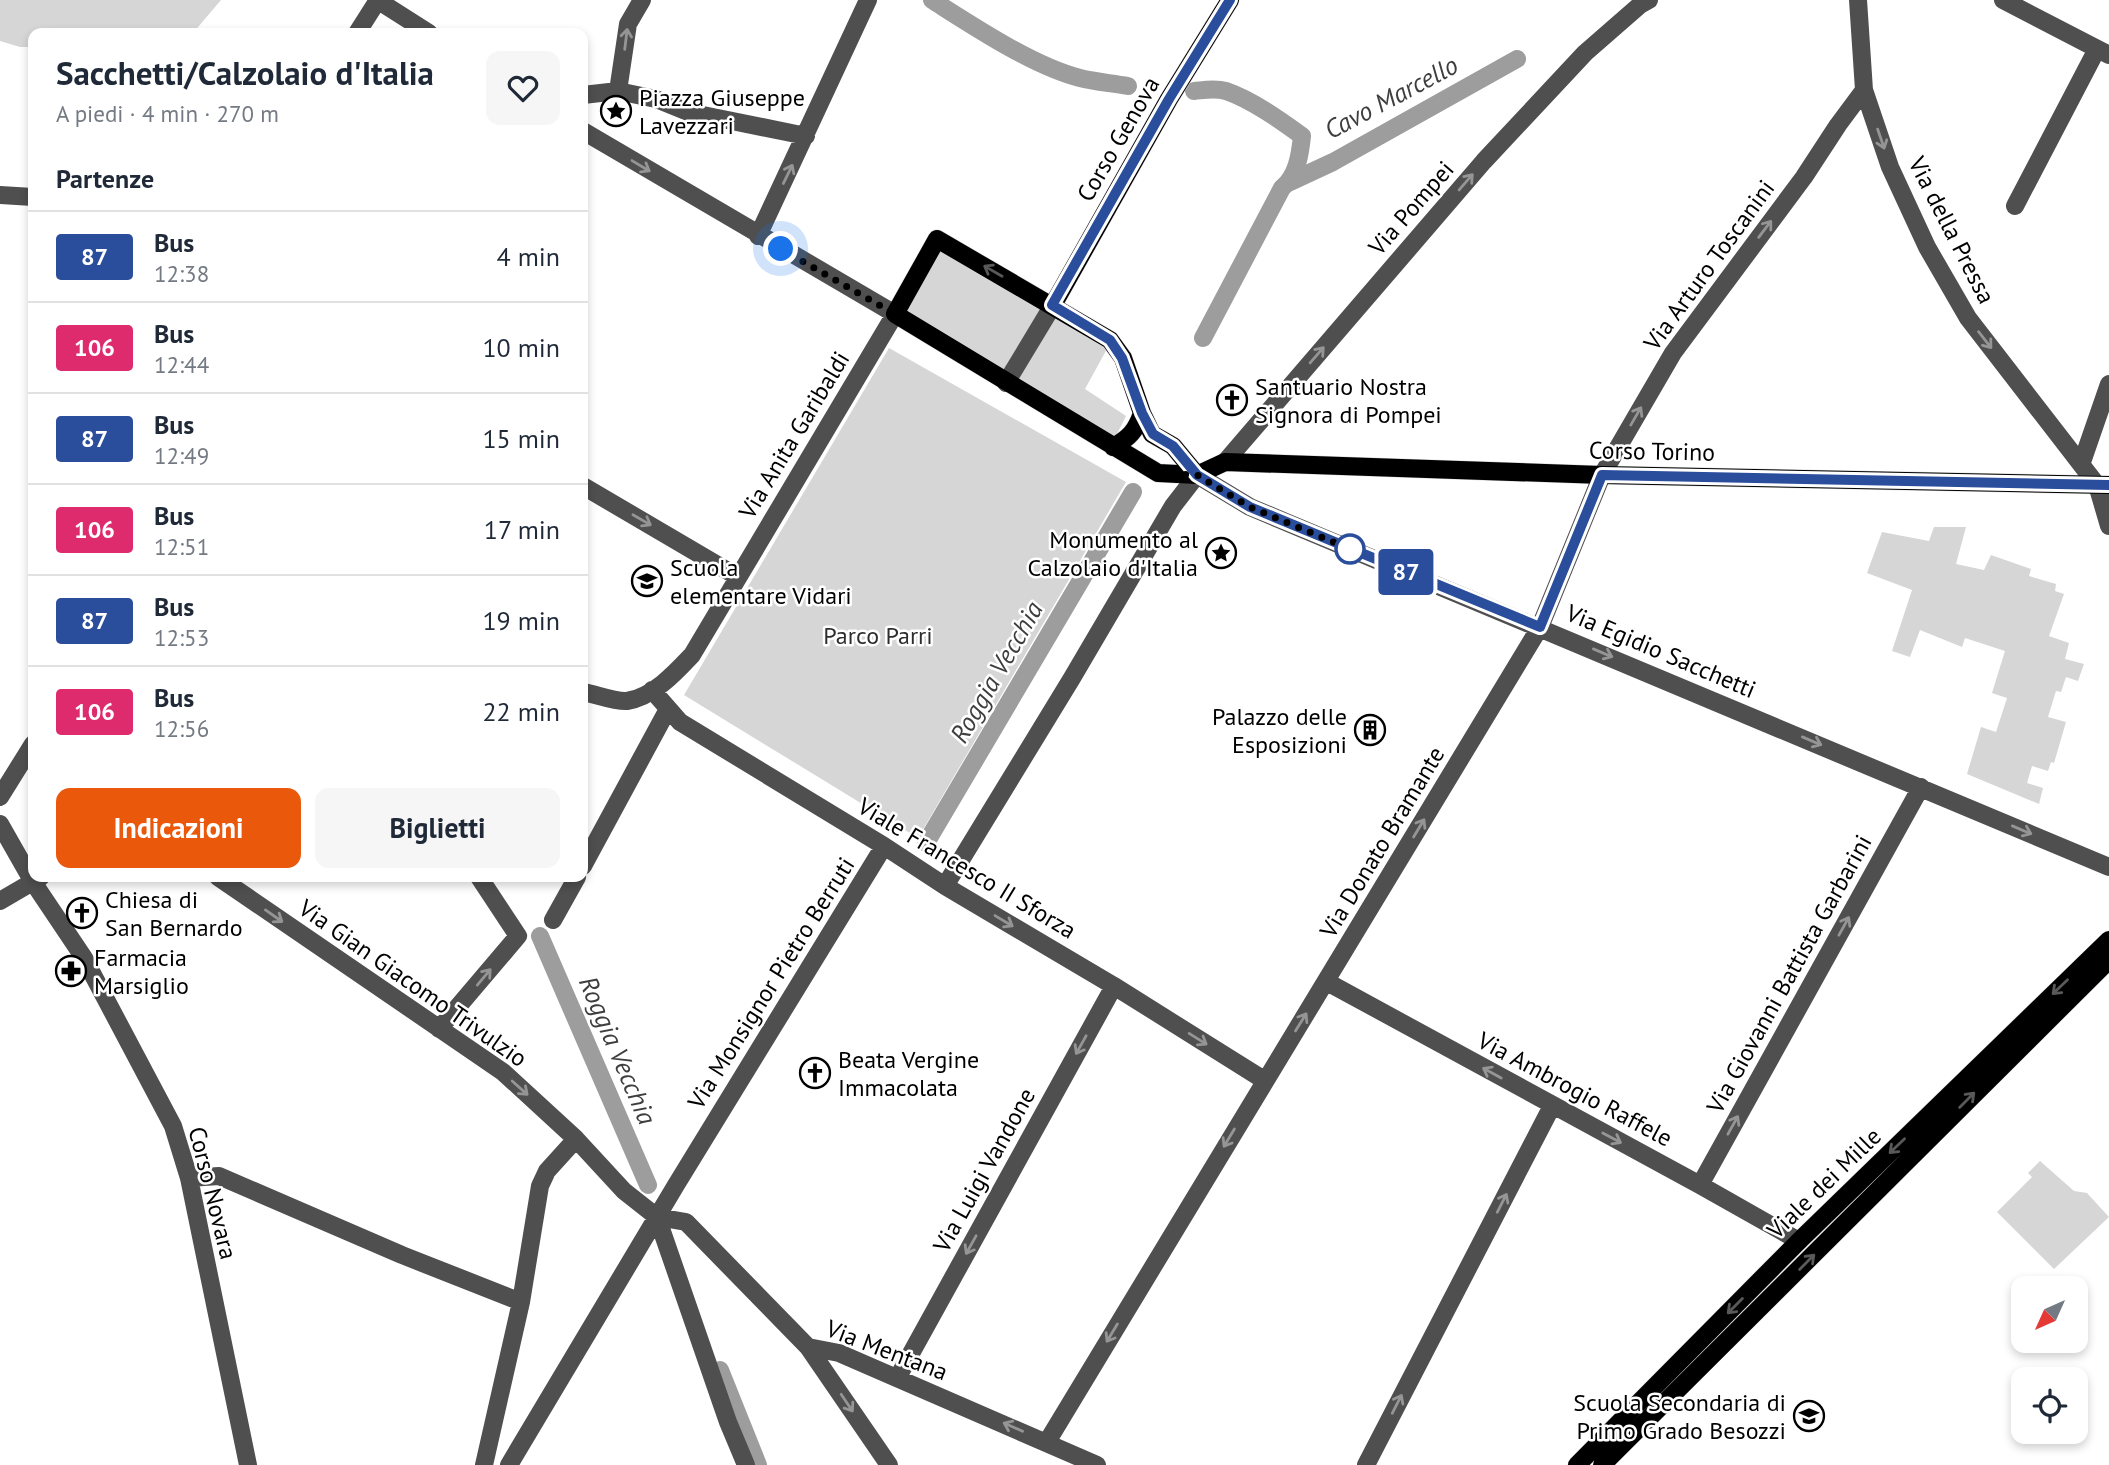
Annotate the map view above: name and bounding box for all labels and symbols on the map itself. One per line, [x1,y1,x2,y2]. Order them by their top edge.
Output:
one-way arrow [619,28,632,50]
water label: Cavo Marcello [1318,48,1464,146]
street label: Corso Genova [1070,71,1166,207]
place label: Piazza Giuseppe Lavezzari [639,82,805,141]
place icon: Piazza Giuseppe Lavezzari [599,94,633,128]
one-way arrow [1876,127,1888,149]
street label: Via della Pressa [1901,150,2002,309]
street label: Via Pompei [1361,154,1460,262]
one-way arrow [631,159,651,173]
one-way arrow [782,164,795,185]
one-way arrow [1458,174,1474,192]
street label: Via Arturo Toscanini [1636,174,1781,357]
one-way arrow [1758,220,1772,239]
your location [763,231,798,266]
one-way arrow [983,264,1004,277]
one-way arrow [1978,330,1993,349]
street label: Via Anita Garibaldi [731,346,856,525]
one-way arrow [1309,346,1325,364]
place label: Santuario Nostra Signora di Pompei [1255,371,1442,430]
church icon: Santuario Nostra Signora di Pompei [1215,383,1249,417]
one-way arrow [1630,406,1644,426]
street label: Corso Torino [1589,434,1715,468]
one-way arrow [631,514,651,528]
place label: Monumento al Calzolaio d'Italia [1027,524,1198,583]
unlabelled marker [1335,534,1365,564]
place icon: Monumento al Calzolaio d'Italia [1204,536,1238,570]
line badge: 87 [1374,549,1438,595]
place label: Scuola elementare Vidari [670,552,852,611]
school or university icon: Scuola elementare Vidari [630,564,664,598]
water label: Roggia Vecchia [942,595,1050,749]
street label: Via Egidio Sacchetti [1561,597,1760,705]
park label: Parco Parri [823,620,933,651]
one-way arrow [1591,648,1613,661]
place label: Palazzo delle Esposizioni [1212,701,1347,760]
building icon: Palazzo delle Esposizioni [1353,713,1387,747]
one-way arrow [1801,736,1823,749]
street label: Via Donato Bramante [1312,741,1451,944]
street label: Viale Francesco II Sforza [851,790,1082,946]
one-way arrow [1412,818,1426,838]
one-way arrow [2011,824,2032,837]
street label: Via Giovanni Battista Garbarini [1699,829,1879,1120]
street label: Via Monsignor Pietro Berruti [680,851,861,1115]
place label: Chiesa di San Bernardo [105,884,243,943]
street label: Via Gian Giacomo Trivulzio [292,892,533,1074]
church icon: Chiesa di San Bernardo [65,896,99,930]
one-way arrow [264,909,283,923]
one-way arrow [993,914,1013,928]
one-way arrow [1838,916,1851,937]
place label: Farmacia Marsiglio [94,942,189,1001]
pharmacy icon: Farmacia Marsiglio [54,954,88,988]
one-way arrow [476,968,491,986]
water label: Roggia Vecchia [572,971,664,1129]
one-way arrow [2052,979,2069,996]
one-way arrow [1294,1013,1308,1033]
street label: Via Ambrogio Raffele [1471,1024,1678,1153]
one-way arrow [1188,1032,1208,1046]
one-way arrow [1074,1035,1088,1055]
place label: Beata Vergine Immacolata [838,1044,979,1103]
church icon: Beata Vergine Immacolata [798,1056,832,1090]
one-way arrow [1483,1066,1503,1080]
one-way arrow [511,1080,529,1096]
street label: Via Luigi Vandone [926,1082,1042,1259]
one-way arrow [1959,1092,1976,1109]
one-way arrow [1727,1115,1740,1136]
street label: Viale dei Mille [1760,1121,1888,1246]
street label: Corso Novara [182,1123,244,1263]
one-way arrow [1222,1128,1236,1148]
one-way arrow [1602,1131,1622,1145]
one-way arrow [1889,1137,1906,1154]
one-way arrow [1495,1193,1509,1213]
one-way arrow [964,1234,978,1254]
one-way arrow [1799,1254,1816,1271]
north arrow [2011,1276,2088,1353]
one-way arrow [1727,1297,1744,1314]
street label: Via Mentana [821,1312,952,1387]
one-way arrow [1105,1323,1119,1343]
place label: Scuola Secondaria di Primo Grado Besozzi [1573,1387,1786,1446]
one-way arrow [840,1393,854,1412]
one-way arrow [1390,1395,1404,1415]
school or university icon: Scuola Secondaria di Primo Grado Besozzi [1792,1399,1826,1433]
one-way arrow [1002,1420,1024,1433]

